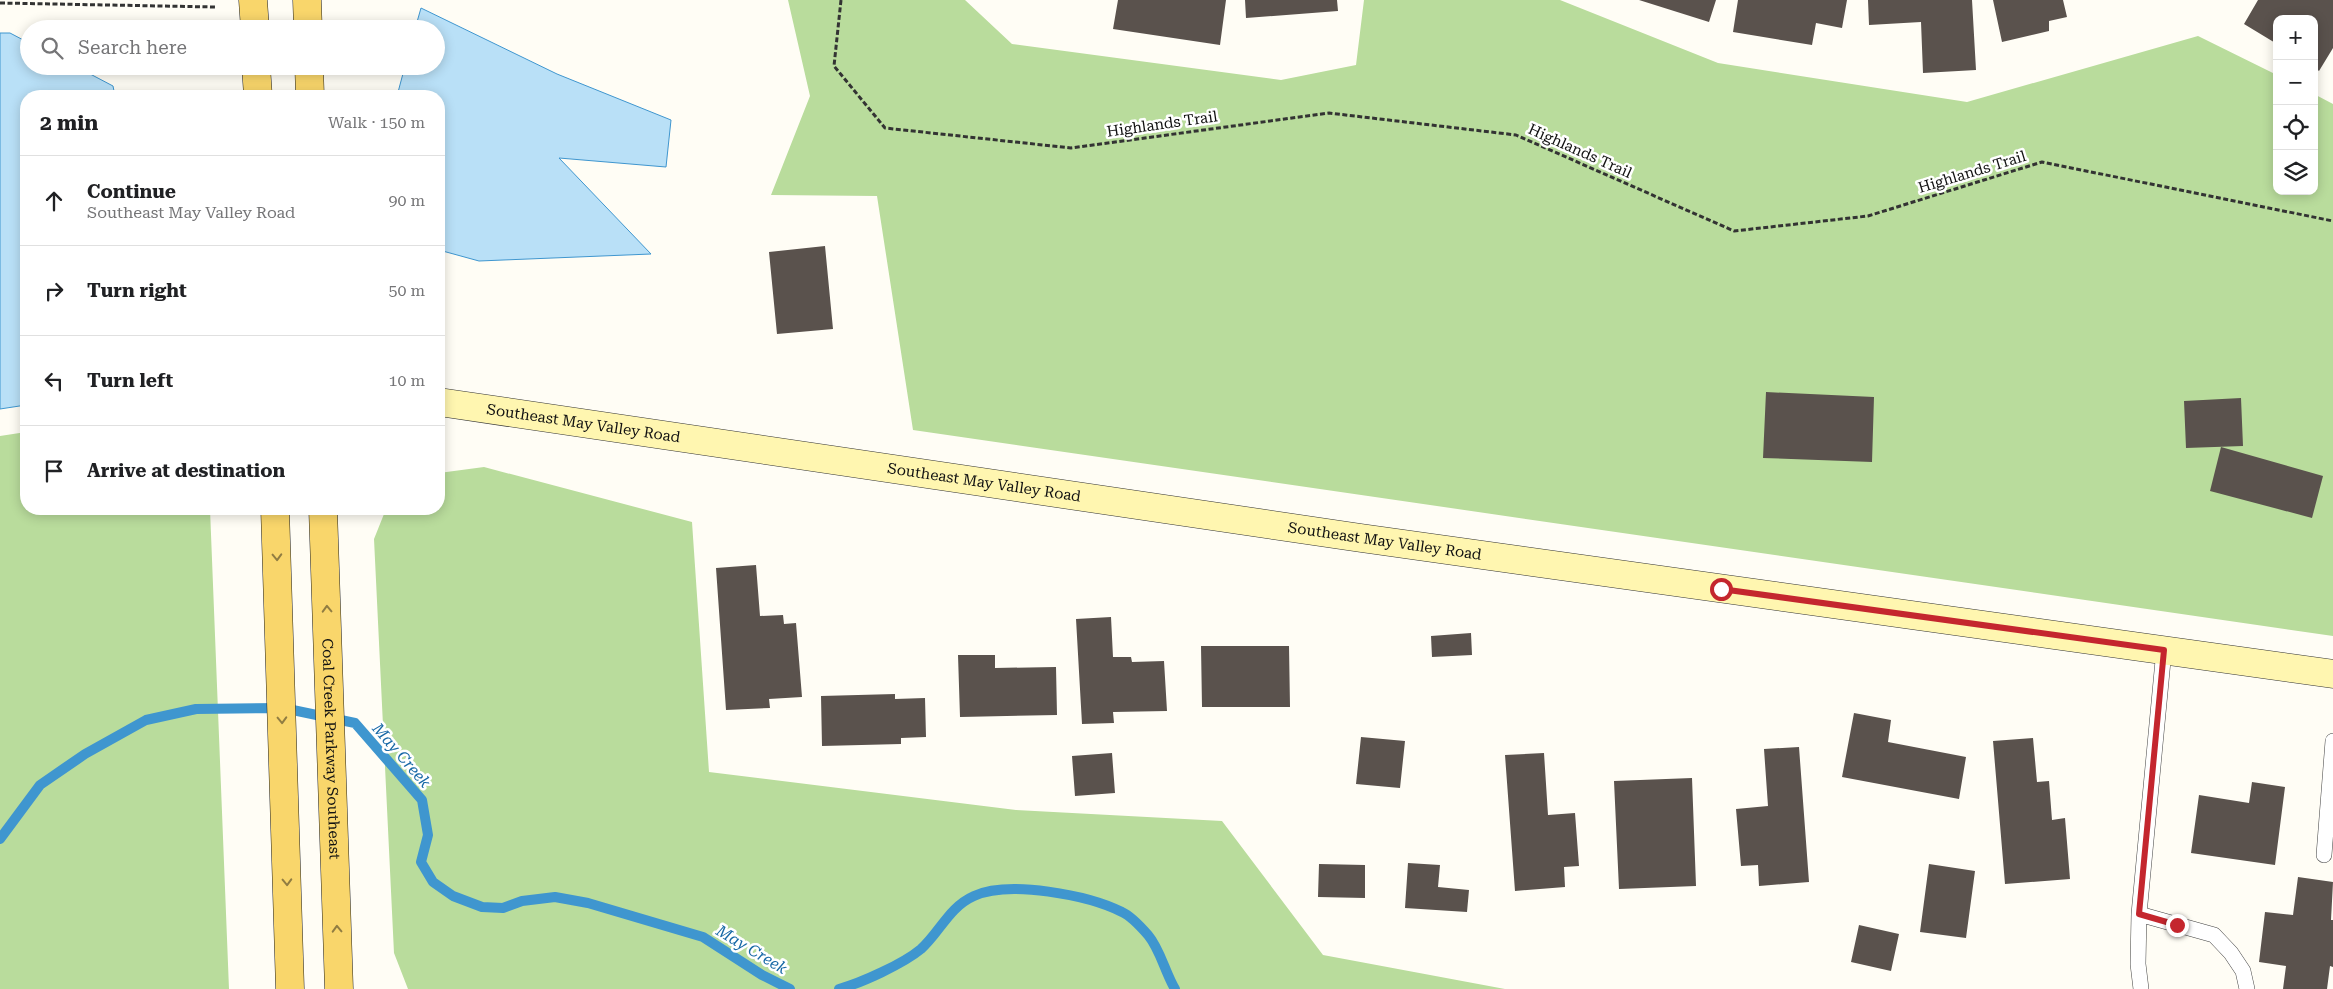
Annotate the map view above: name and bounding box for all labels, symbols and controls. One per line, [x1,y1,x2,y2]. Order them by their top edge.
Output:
map controls [2273,15,2318,195]
button: + [2273,15,2318,60]
search box [20,20,445,75]
icon: search [38,34,66,62]
text: Search here [78,36,187,59]
button: − [2273,60,2318,105]
button: locate [2273,105,2318,150]
street label: Highlands Trail [1105,107,1219,141]
text: 2 min [40,111,98,135]
text: Walk · 150 m [328,113,425,132]
street label: Highlands Trail [1525,120,1635,182]
street label: Highlands Trail [1916,147,2028,197]
button: layers [2273,150,2318,195]
text: Continue [87,180,176,203]
icon: ahead [40,187,68,215]
text: 90 m [388,191,425,210]
text: Southeast May Valley Road [87,203,295,222]
icon: right [40,277,68,305]
text: Turn right [87,279,187,302]
text: 50 m [388,281,425,300]
icon: left [40,367,68,395]
text: Turn left [87,369,173,392]
text: 10 m [388,371,425,390]
street label: Southeast May Valley Road [485,400,682,447]
icon: arrive [40,457,68,485]
text: Arrive at destination [87,459,285,482]
street label: Southeast May Valley Road [886,459,1082,506]
street label: Southeast May Valley Road [1287,518,1483,564]
one-way arrow [272,554,282,562]
route start [1710,578,1733,601]
one-way arrow [321,605,332,613]
street label: Coal Creek Parkway Southeast [318,638,344,860]
one-way arrow [277,716,287,724]
water label: May Creek [368,718,435,792]
one-way arrow [282,879,292,887]
route end [2166,914,2189,937]
water label: May Creek [712,920,791,978]
one-way arrow [332,925,342,932]

